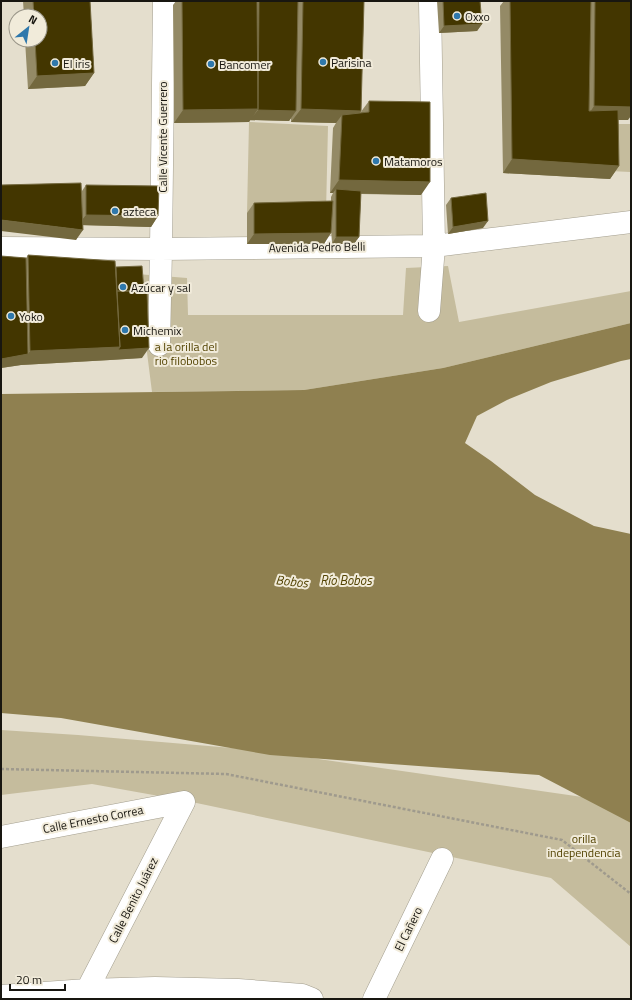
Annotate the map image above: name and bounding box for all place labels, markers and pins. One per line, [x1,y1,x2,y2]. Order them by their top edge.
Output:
place label: Oxxo [465,7,490,26]
marker: Oxxo [452,11,462,21]
place label: Parisina [331,53,372,72]
place label: El iris [63,54,90,73]
place label: Bancomer [219,55,271,74]
marker: Parisina [318,57,328,67]
marker: El iris [50,58,60,68]
marker: Bancomer [206,59,216,69]
place label: Matamoros [384,152,443,171]
marker: Matamoros [371,156,381,166]
place label: azteca [123,202,156,221]
marker: azteca [110,206,120,216]
place label: Azúcar y sal [131,278,191,297]
marker: Azúcar y sal [118,282,128,292]
place label: Yoko [19,307,43,326]
marker: Yoko [6,311,16,321]
place label: Michemix [133,321,182,340]
marker: Michemix [120,325,130,335]

